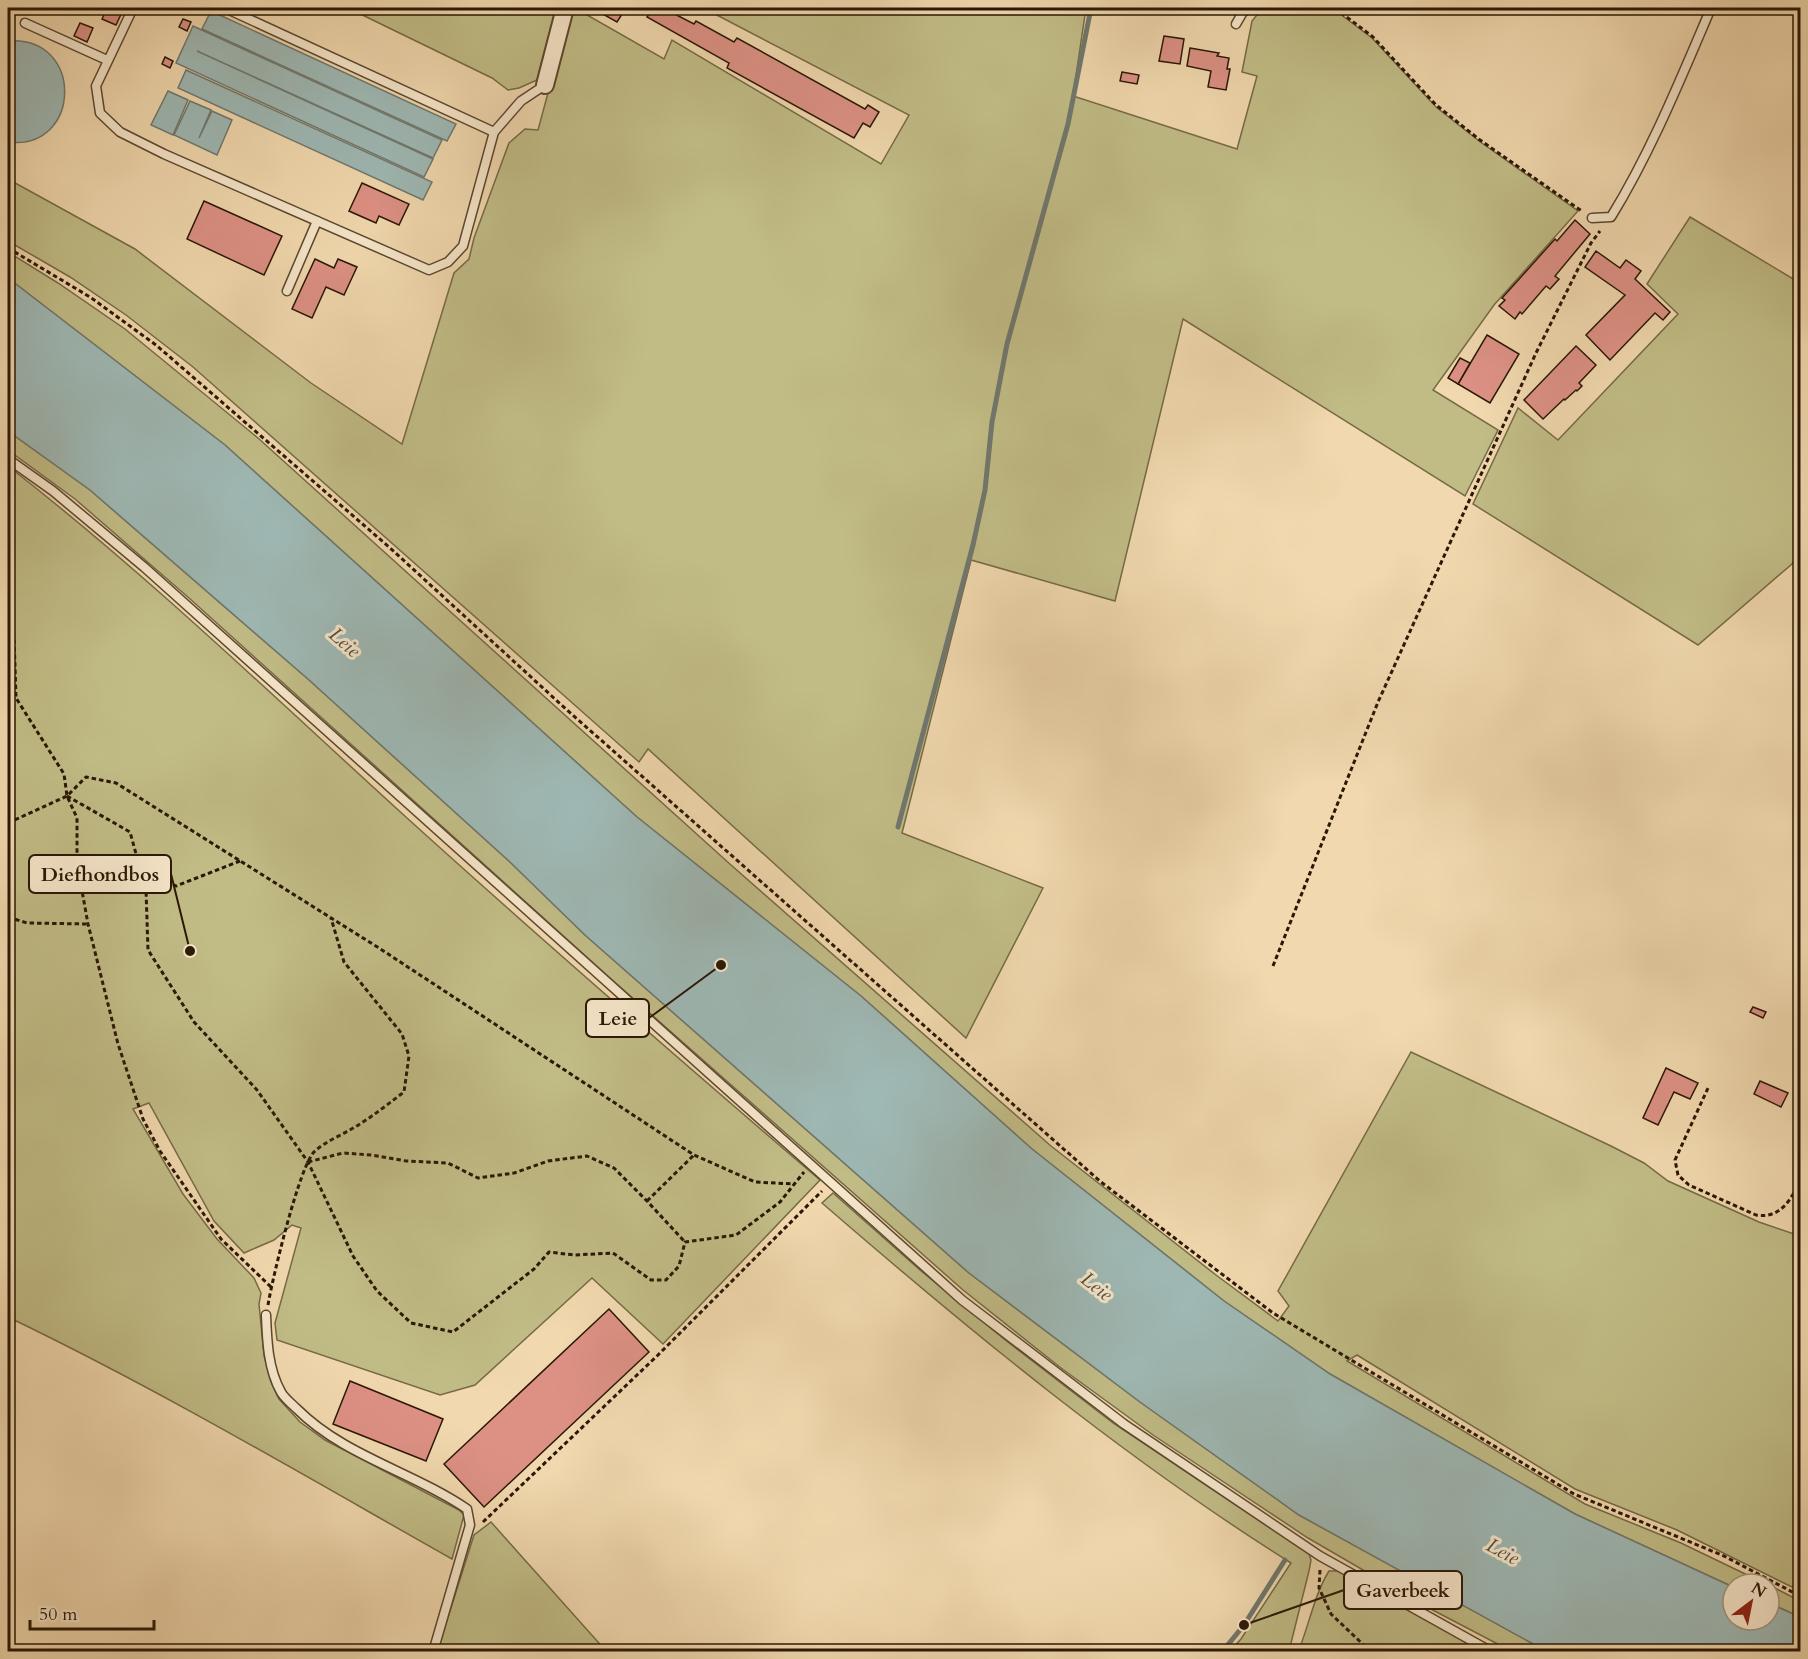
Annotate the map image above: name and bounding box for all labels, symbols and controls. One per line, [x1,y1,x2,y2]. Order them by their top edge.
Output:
water label: Leie [323,621,366,664]
callout: Diefhondbos [29,855,171,893]
text: Diefhondbos [41,861,159,888]
callout: Leie [586,999,649,1037]
text: Leie [599,1005,637,1032]
water label: Leie [1075,1265,1118,1307]
water label: Leie [1482,1532,1524,1571]
callout: Gaverbeek [1344,1571,1462,1609]
north arrow [1721,1572,1781,1632]
text: Gaverbeek [1356,1577,1451,1604]
text: N [1747,1577,1770,1603]
scale bar [30,1593,154,1631]
text: 50 m [39,1602,78,1627]

